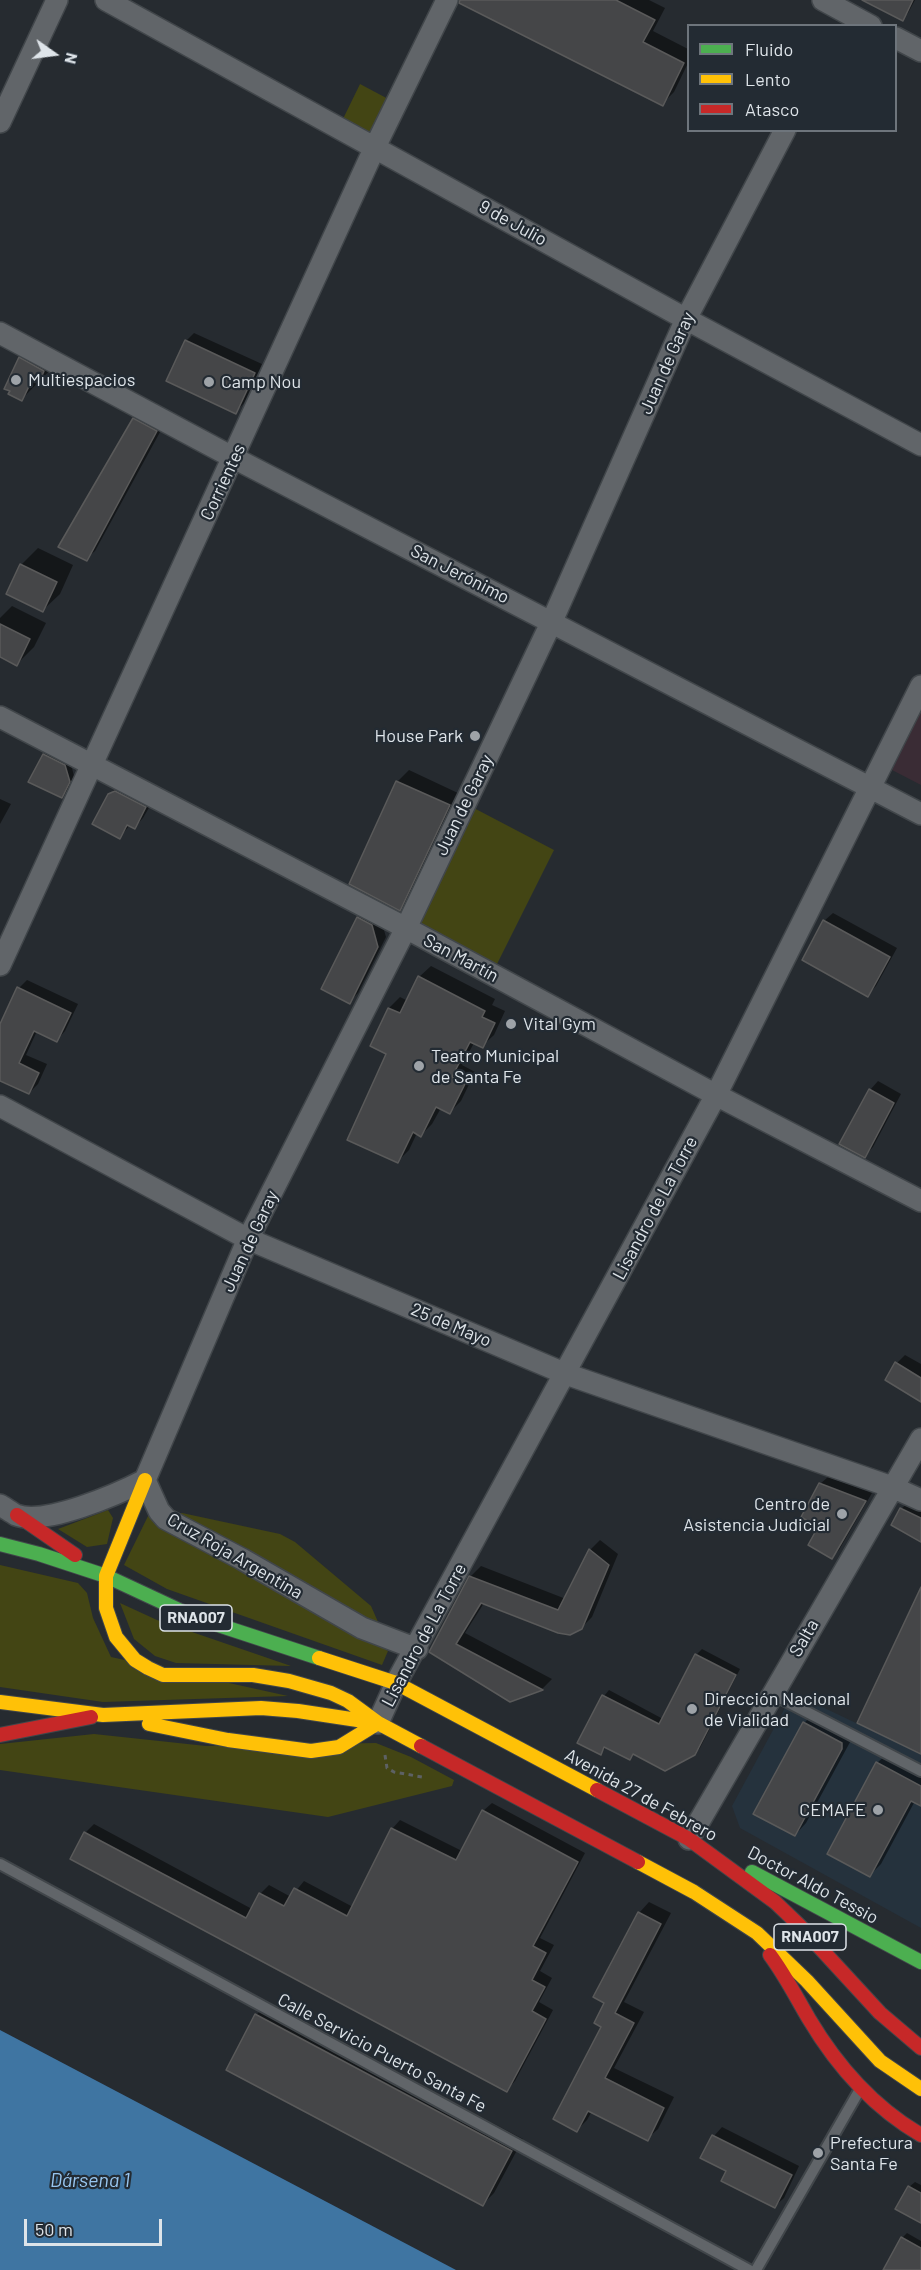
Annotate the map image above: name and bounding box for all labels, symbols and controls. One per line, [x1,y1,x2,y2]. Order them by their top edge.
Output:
north arrow [24,24,84,84]
legend [687,24,897,132]
text: Fluido [745,38,793,60]
text: N [61,51,82,66]
text: Lento [745,68,791,90]
text: Atasco [745,98,799,120]
street label: 9 de Julio [475,195,551,251]
street label: Juan de Garay [635,309,699,417]
place label: Multiespacios [28,369,135,391]
place label: Camp Nou [221,371,301,393]
marker: Multiespacios [9,373,23,387]
marker: Camp Nou [202,375,216,389]
street label: Corrientes [196,440,250,524]
street label: San Jerónimo [407,540,513,608]
place label: House Park [375,725,463,747]
marker: House Park [468,729,482,743]
street label: Juan de Garay [430,751,498,859]
street label: San Martín [420,929,502,987]
place label: Vital Gym [523,1013,596,1035]
marker: Vital Gym [504,1017,518,1031]
place label: Teatro Municipal de Santa Fe [431,1045,559,1088]
marker: Teatro Municipal de Santa Fe [412,1059,426,1073]
street label: Lisandro de La Torre [608,1133,702,1283]
street label: Juan de Garay [217,1187,283,1295]
street label: 25 de Mayo [408,1298,494,1352]
place label: Centro de Asistencia Judicial [683,1493,830,1536]
marker: Centro de Asistencia Judicial [835,1507,849,1521]
street label: Cruz Roja Argentina [163,1508,307,1604]
street label: Lisandro de La Torre [377,1560,471,1710]
road number: RNA007 [160,1605,232,1631]
street label: Salta [785,1615,823,1661]
place label: Dirección Nacional de Vialidad [704,1688,850,1730]
marker: Dirección Nacional de Vialidad [685,1702,699,1716]
street label: Avenida 27 de Febrero [561,1744,721,1846]
place label: CEMAFE [799,1799,866,1821]
marker: CEMAFE [871,1803,885,1817]
street label: Doctor Aldo Tessio [744,1841,882,1929]
road number: RNA007 [774,1924,846,1950]
street label: Calle Servicio Puerto Santa Fe [274,1989,490,2117]
place label: Prefectura Santa Fe [830,2132,913,2174]
marker: Prefectura Santa Fe [811,2146,825,2160]
water label: Dársena 1 [50,2168,130,2192]
scale bar [27,2207,165,2245]
text: 50 m [35,2218,73,2240]

